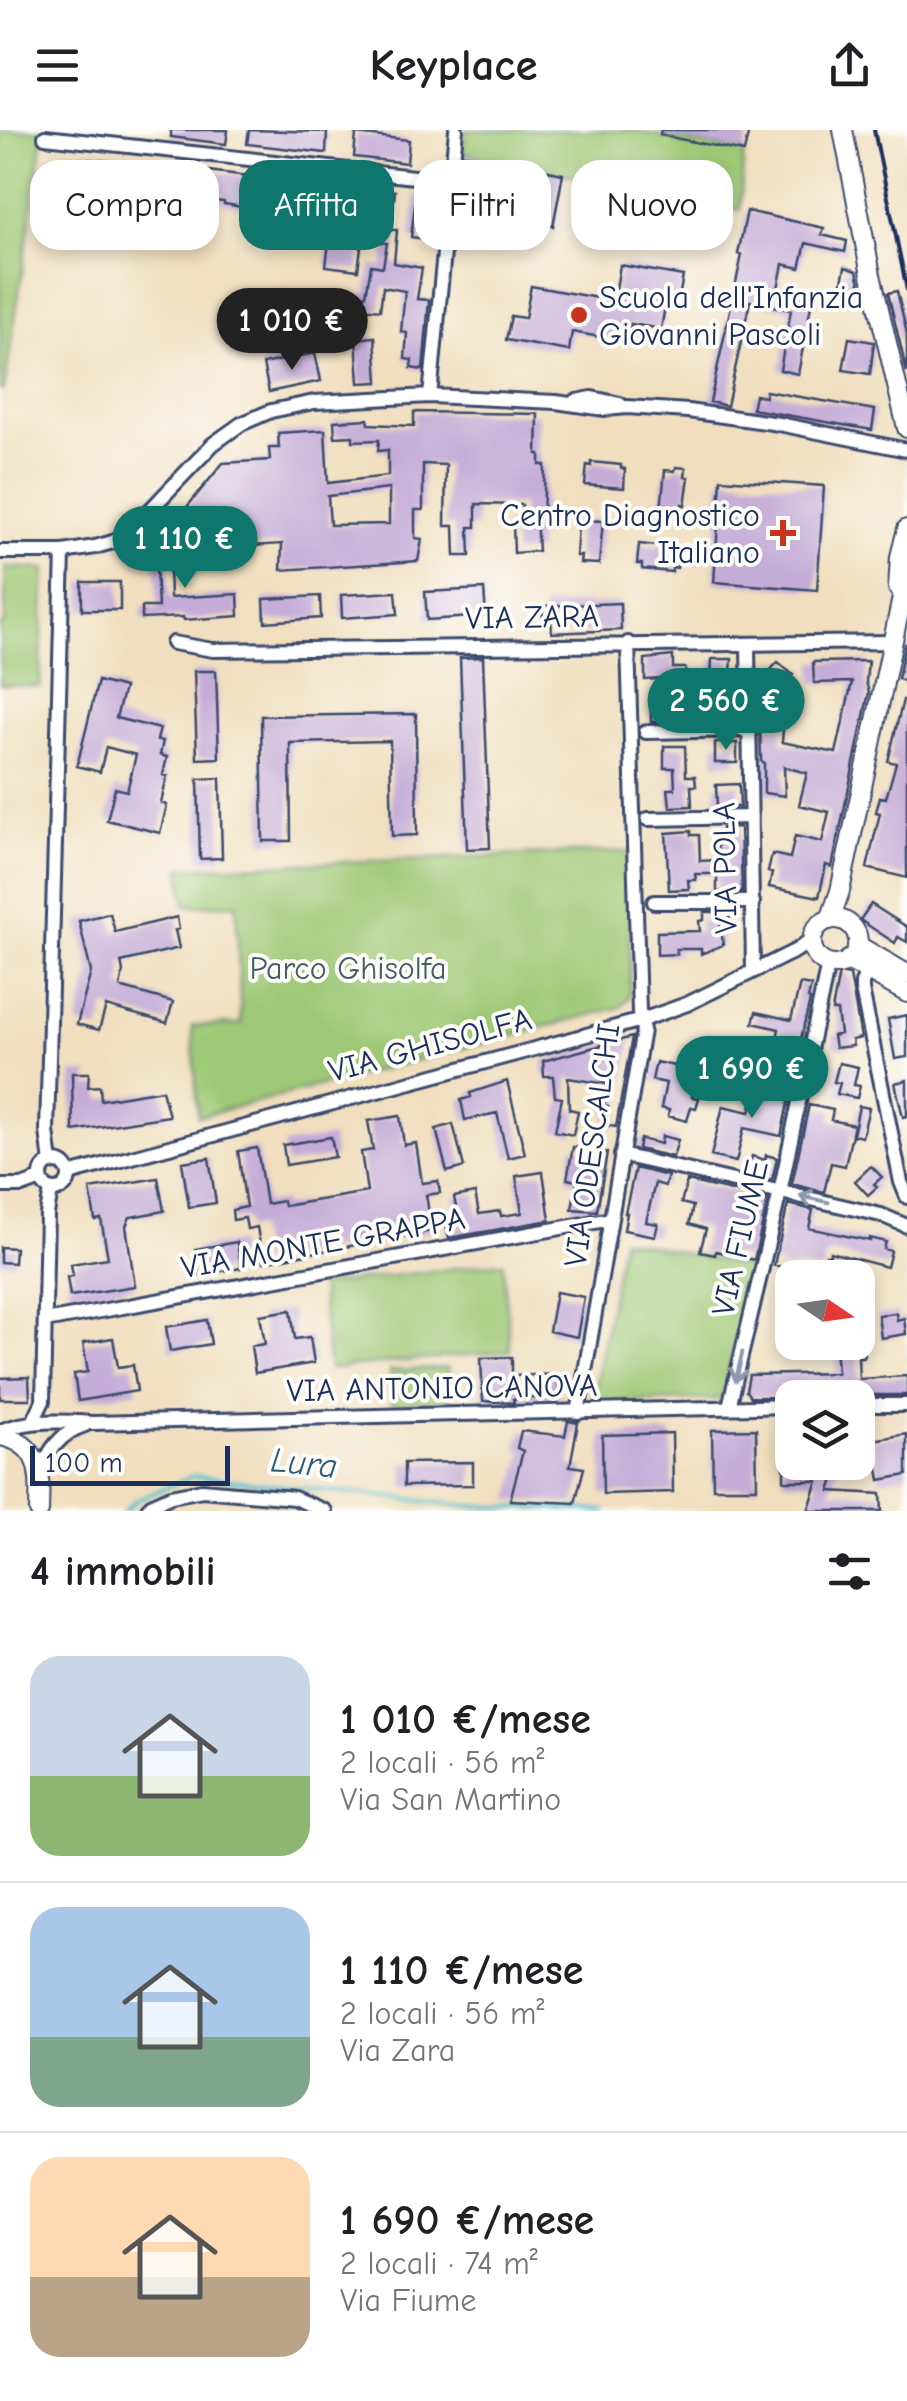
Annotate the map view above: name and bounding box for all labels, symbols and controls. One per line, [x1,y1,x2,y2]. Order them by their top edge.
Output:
icon: menu [30,38,85,93]
icon: share [822,38,877,93]
text: Keyplace [369,39,538,91]
chip: Compra [30,160,219,250]
chip: Affitta [239,160,394,250]
chip: Filtri [414,160,551,250]
chip: Nuovo [571,160,733,250]
place label: Scuola dell'Infanzia Giovanni Pascoli [599,279,863,353]
pin: 1 010 € [200,288,384,373]
text: 1 010 € [239,302,345,339]
marker: Scuola dell'Infanzia Giovanni Pascoli [568,304,590,326]
place label: Centro Diagnostico Italiano [500,497,760,571]
pin: 1 110 € [93,506,277,591]
text: 1 110 € [135,520,235,557]
marker: Centro Diagnostico Italiano [770,520,796,546]
street label: VIA ZARA [465,597,599,637]
pin: 2 560 € [634,668,818,753]
text: 2 560 € [670,682,782,719]
street label: VIA POLA [705,802,745,934]
park label: Parco Ghisolfa [249,950,447,987]
street label: VIA GHISOLFA [325,1000,535,1090]
street label: VIA ODESCALCHI [557,1021,627,1269]
pin: 1 690 € [660,1036,844,1121]
text: 1 690 € [697,1050,807,1087]
street label: VIA FIUME [704,1157,776,1319]
one-way arrow [799,1189,831,1207]
street label: VIA MONTE GRAPPA [178,1200,468,1286]
north arrow [775,1260,875,1360]
map controls [775,1260,875,1480]
one-way arrow [729,1350,747,1382]
street label: VIA ANTONIO CANOVA [286,1367,598,1409]
button: layers [775,1380,875,1480]
water label: Lura [269,1439,339,1487]
scale bar [30,1441,230,1486]
text: 100 m [45,1447,123,1479]
icon: filters [822,1544,877,1599]
text: 4 immobili [30,1547,216,1596]
text: 1 010 €/mese [340,1695,591,1744]
icon: home [110,1696,230,1816]
text: 2 locali · 56 m² [340,1744,544,1781]
text: Via San Martino [340,1781,561,1818]
text: 1 110 €/mese [340,1946,583,1995]
icon: home [110,1947,230,2067]
text: 2 locali · 56 m² [340,1995,544,2032]
text: Via Zara [340,2032,455,2069]
text: 1 690 €/mese [340,2196,594,2245]
icon: home [110,2197,230,2317]
text: 2 locali · 74 m² [340,2245,538,2282]
text: Via Fiume [340,2282,476,2319]

